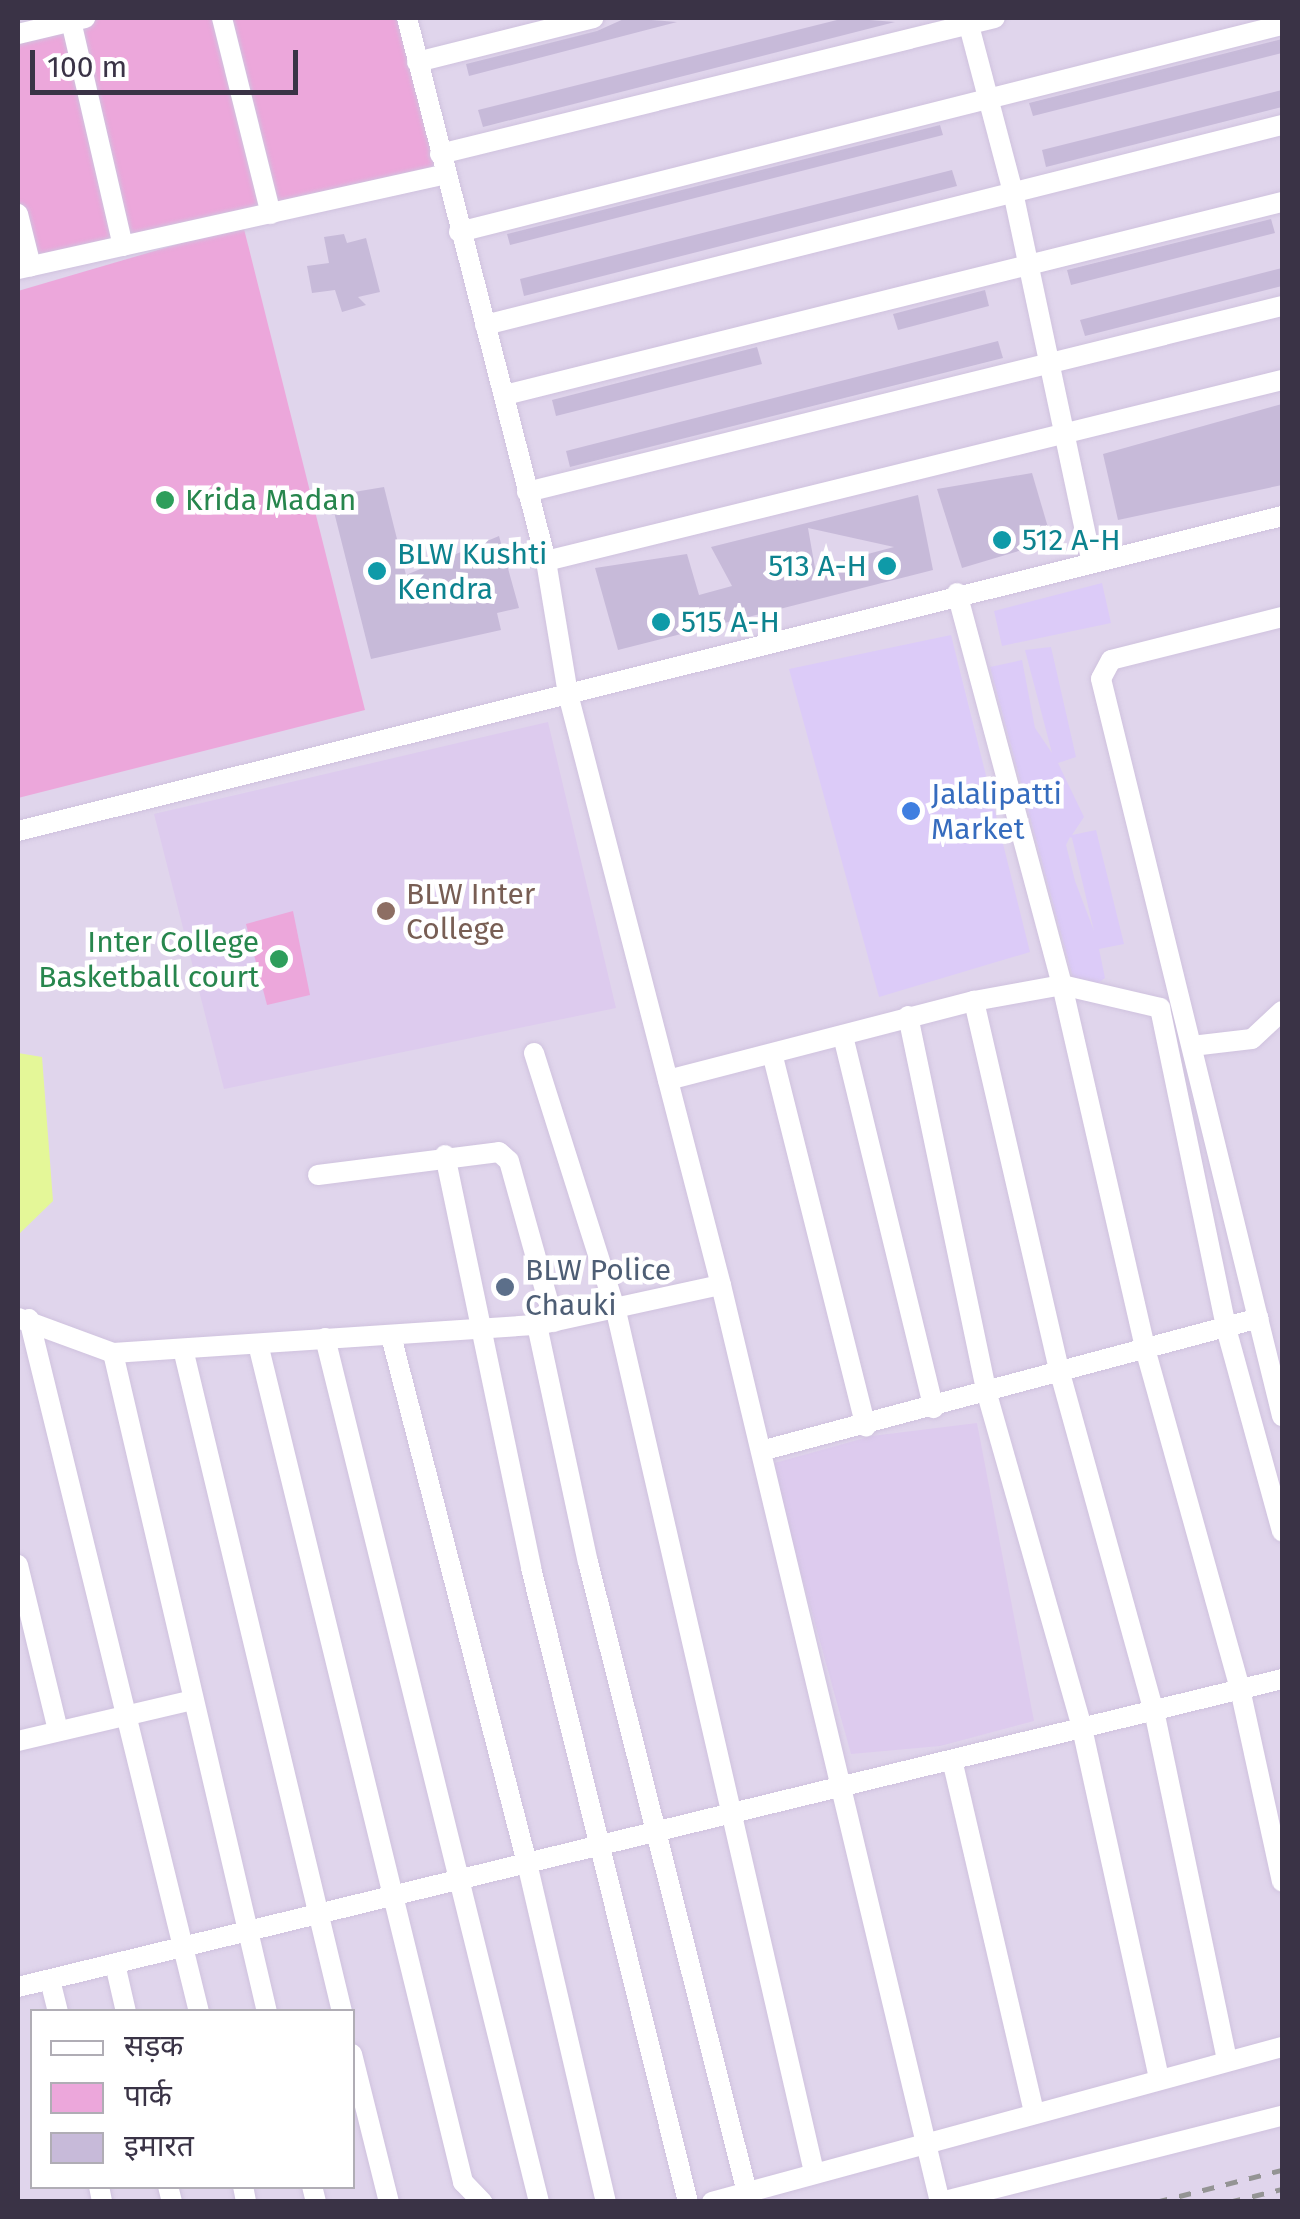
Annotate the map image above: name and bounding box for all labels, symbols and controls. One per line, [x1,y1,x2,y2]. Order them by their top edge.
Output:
scale bar [35,30,302,92]
text: 100 m [47,49,127,85]
place label: Krida Madan [185,482,356,518]
marker: Krida Madan [154,489,176,511]
place label: 512 A-H [1022,522,1121,558]
marker: 512 A-H [991,529,1013,551]
place label: BLW Kushti Kendra [397,536,547,606]
place label: 513 A-H [768,548,867,584]
marker: 513 A-H [876,555,898,577]
marker: BLW Kushti Kendra [366,560,388,582]
place label: 515 A-H [681,604,780,640]
marker: 515 A-H [650,611,672,633]
place label: Jalalipatti Market [931,776,1062,846]
marker: Jalalipatti Market [900,800,922,822]
place label: BLW Inter College [406,876,535,946]
marker: BLW Inter College [375,900,397,922]
place label: Inter College Basketball court [38,924,259,994]
marker: Inter College Basketball court [268,948,290,970]
place label: BLW Police Chauki [525,1252,671,1322]
marker: BLW Police Chauki [494,1276,516,1298]
legend [30,2009,355,2189]
text: सड़क [124,2028,183,2064]
text: पार्क [124,2078,172,2114]
text: इमारत [124,2128,194,2164]

